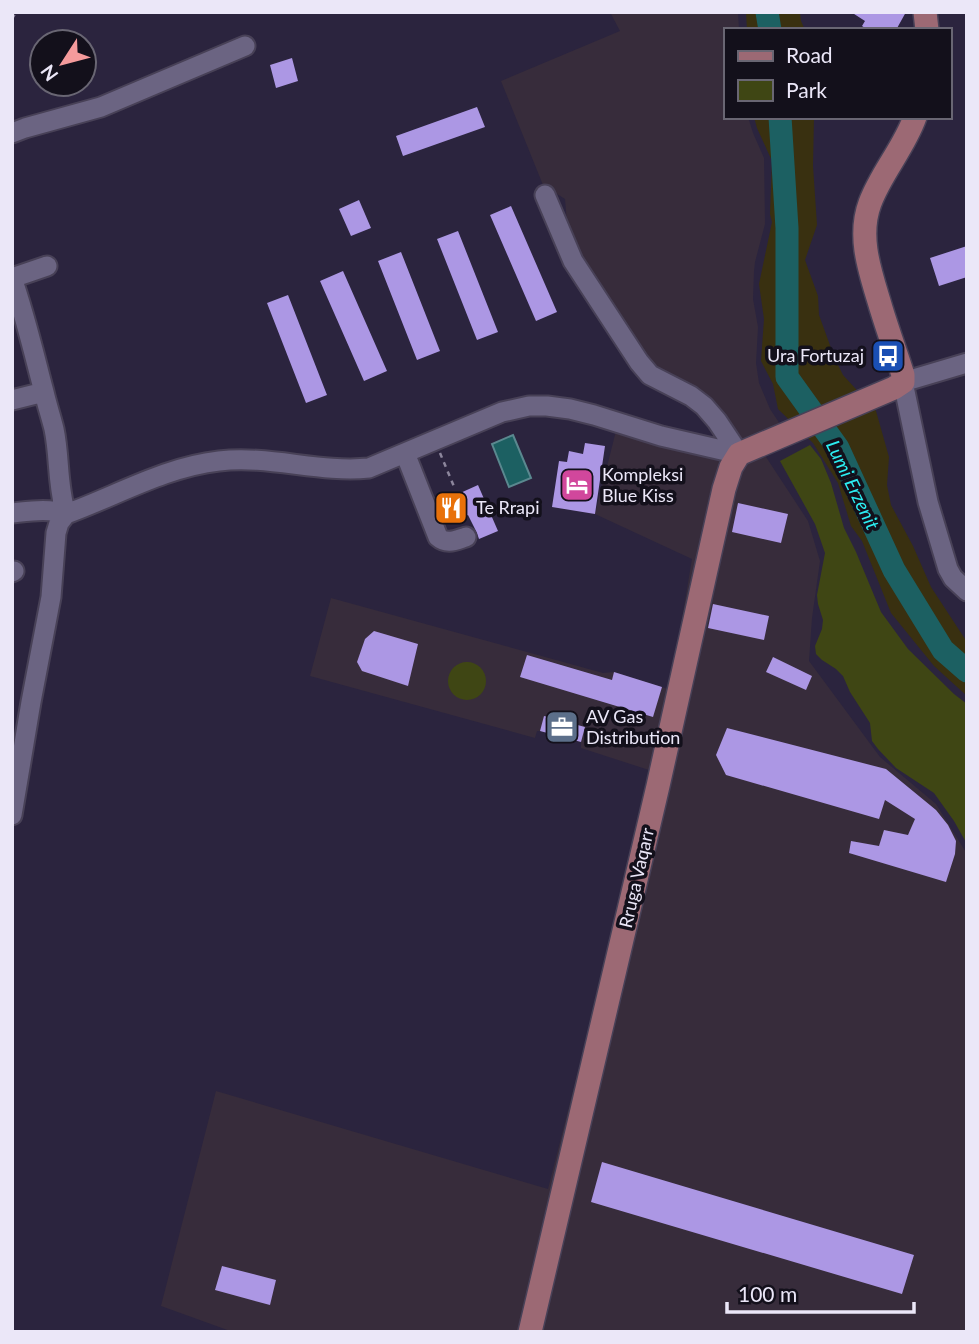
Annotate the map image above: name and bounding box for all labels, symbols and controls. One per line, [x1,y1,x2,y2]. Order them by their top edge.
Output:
north arrow [28,28,98,98]
legend [724,28,951,119]
text: Road [786,42,833,67]
text: N [35,61,62,86]
text: Park [786,77,827,102]
bus stop icon: Ura Fortuzaj [869,337,907,375]
place label: Ura Fortuzaj [767,344,864,366]
water label: Lumi Erzenit [822,436,885,534]
place label: Kompleksi Blue Kiss [602,463,683,506]
hotel icon: Kompleksi Blue Kiss [558,466,596,504]
restaurant icon: Te Rrapi [432,489,470,527]
place label: Te Rrapi [476,496,539,518]
place label: AV Gas Distribution [586,705,680,748]
office icon: AV Gas Distribution [543,708,581,746]
street label: Rruga Vaqarr [614,825,658,930]
scale bar [727,1270,914,1314]
text: 100 m [738,1281,797,1306]

